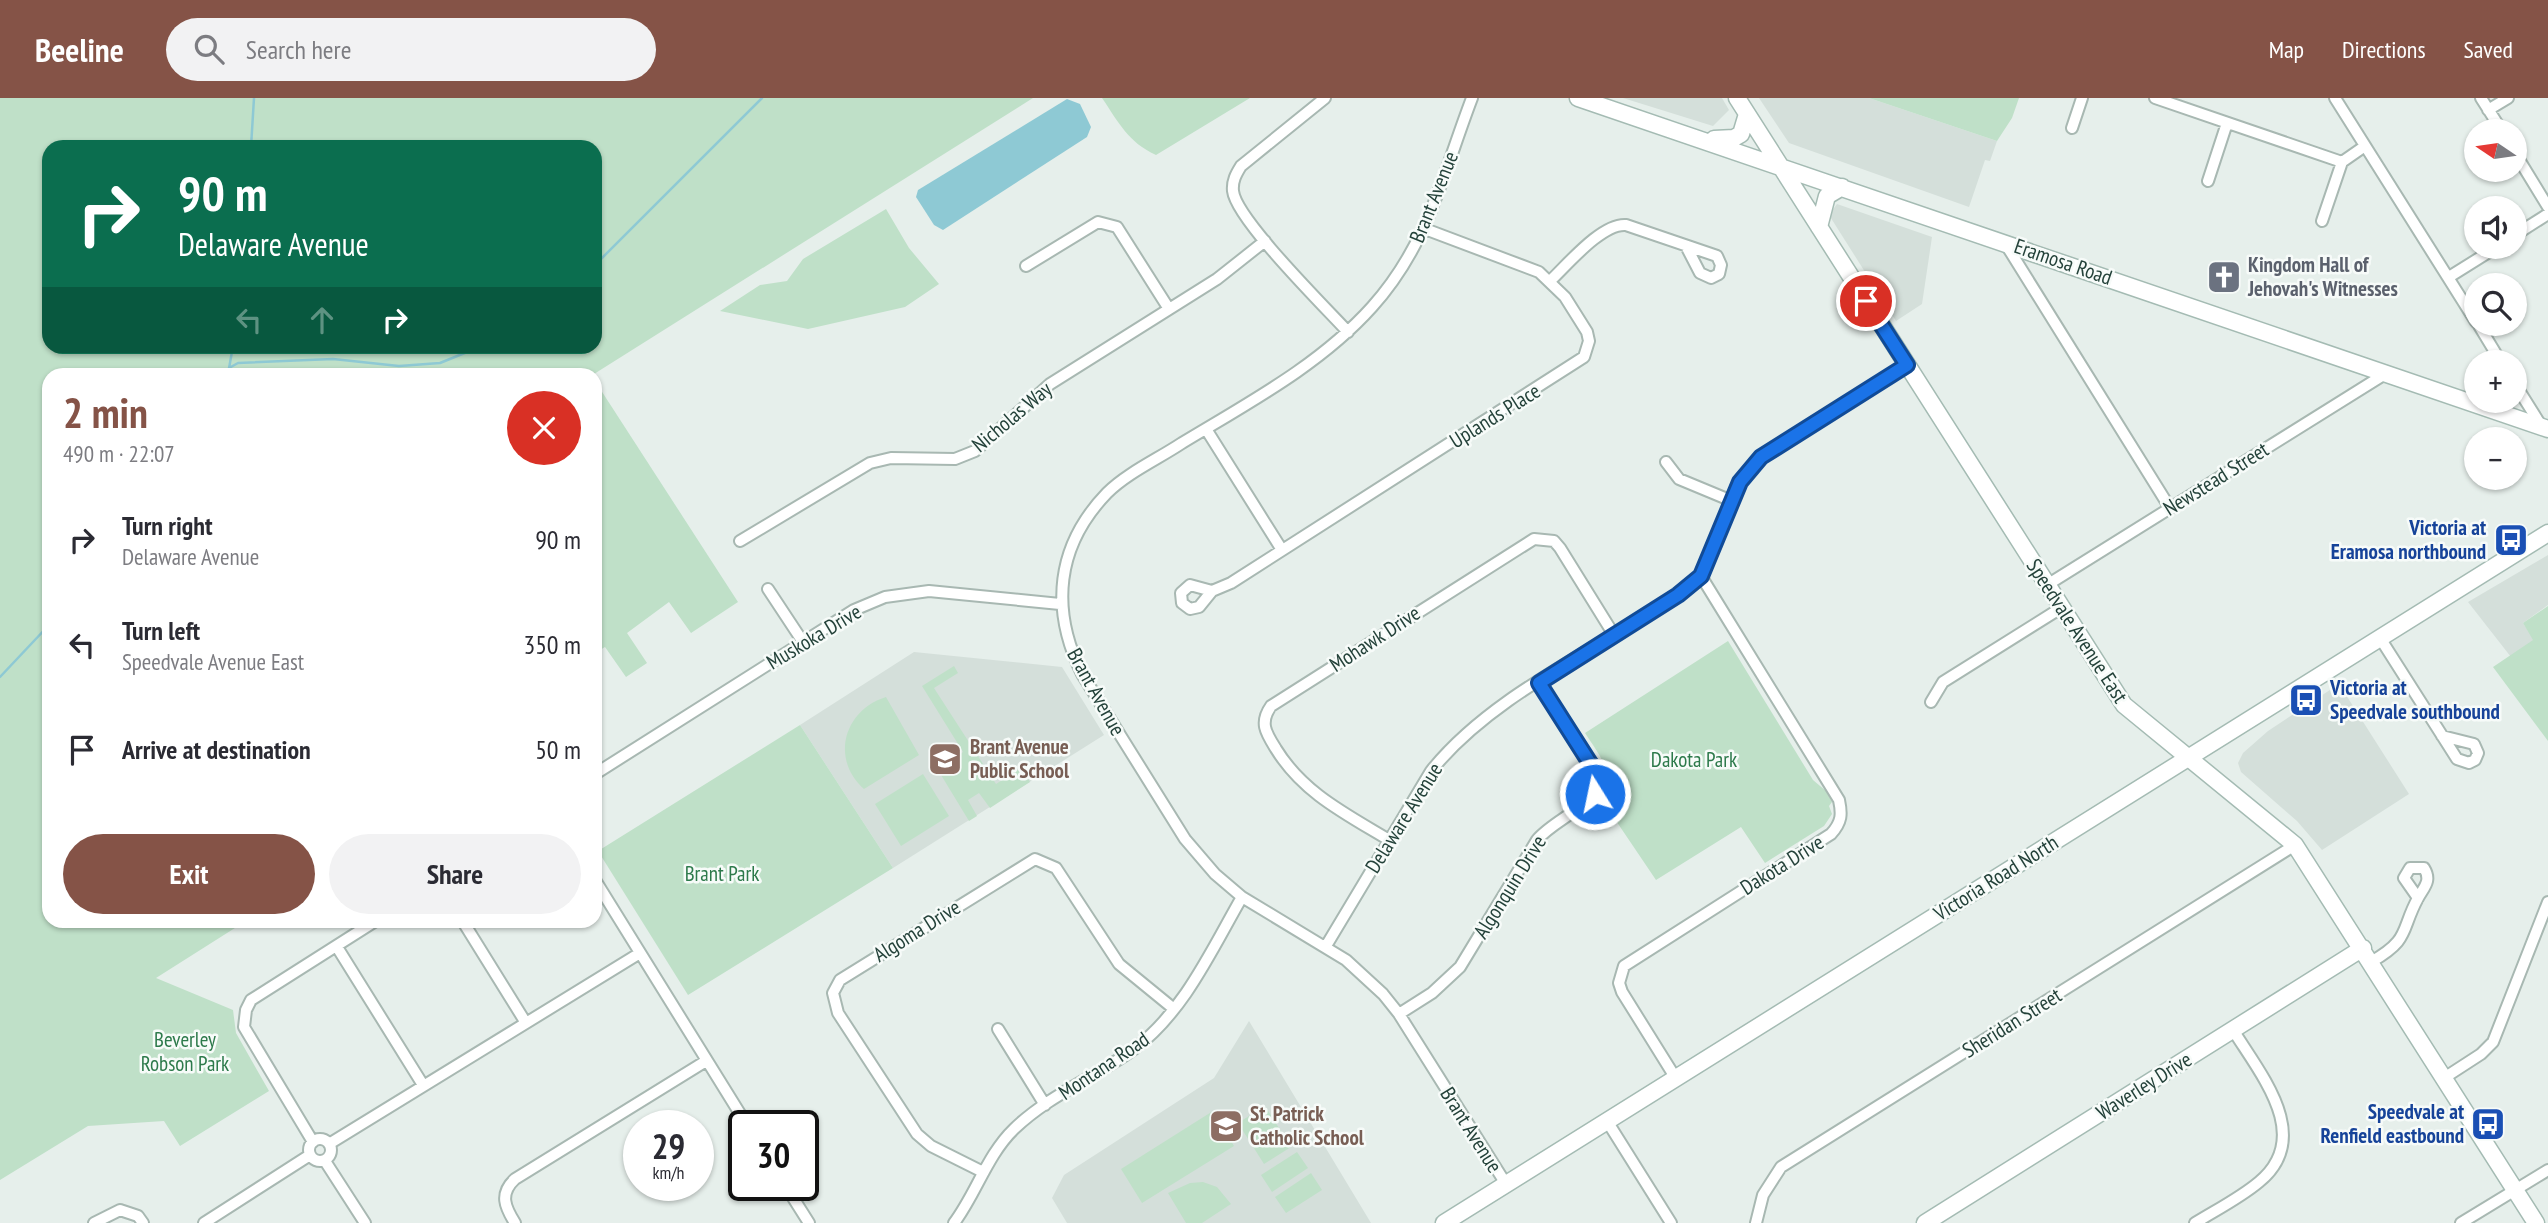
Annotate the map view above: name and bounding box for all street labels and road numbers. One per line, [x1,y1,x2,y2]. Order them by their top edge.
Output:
street label: Brant Avenue [1403,147,1464,246]
street label: Eramosa Road [2011,232,2116,291]
street label: Nicholas Way [966,375,1057,458]
street label: Uplands Place [1444,377,1545,454]
street label: Newstead Street [2158,435,2274,522]
street label: Speedvale Avenue East [2021,554,2134,708]
street label: Muskoka Drive [761,598,866,675]
street label: Mohawk Drive [1324,599,1425,678]
street label: Brant Avenue [1061,643,1132,740]
street label: Delaware Avenue [1359,757,1448,878]
street label: Dakota Drive [1735,828,1828,901]
street label: Victoria Road North [1928,829,2063,927]
street label: Algonquin Drive [1467,830,1552,943]
street label: Algoma Drive [868,893,965,968]
street label: Sheridan Street [1957,981,2066,1064]
street label: Montana Road [1053,1025,1154,1106]
street label: Waverley Drive [2091,1046,2196,1126]
street label: Brant Avenue [1435,1082,1508,1178]

